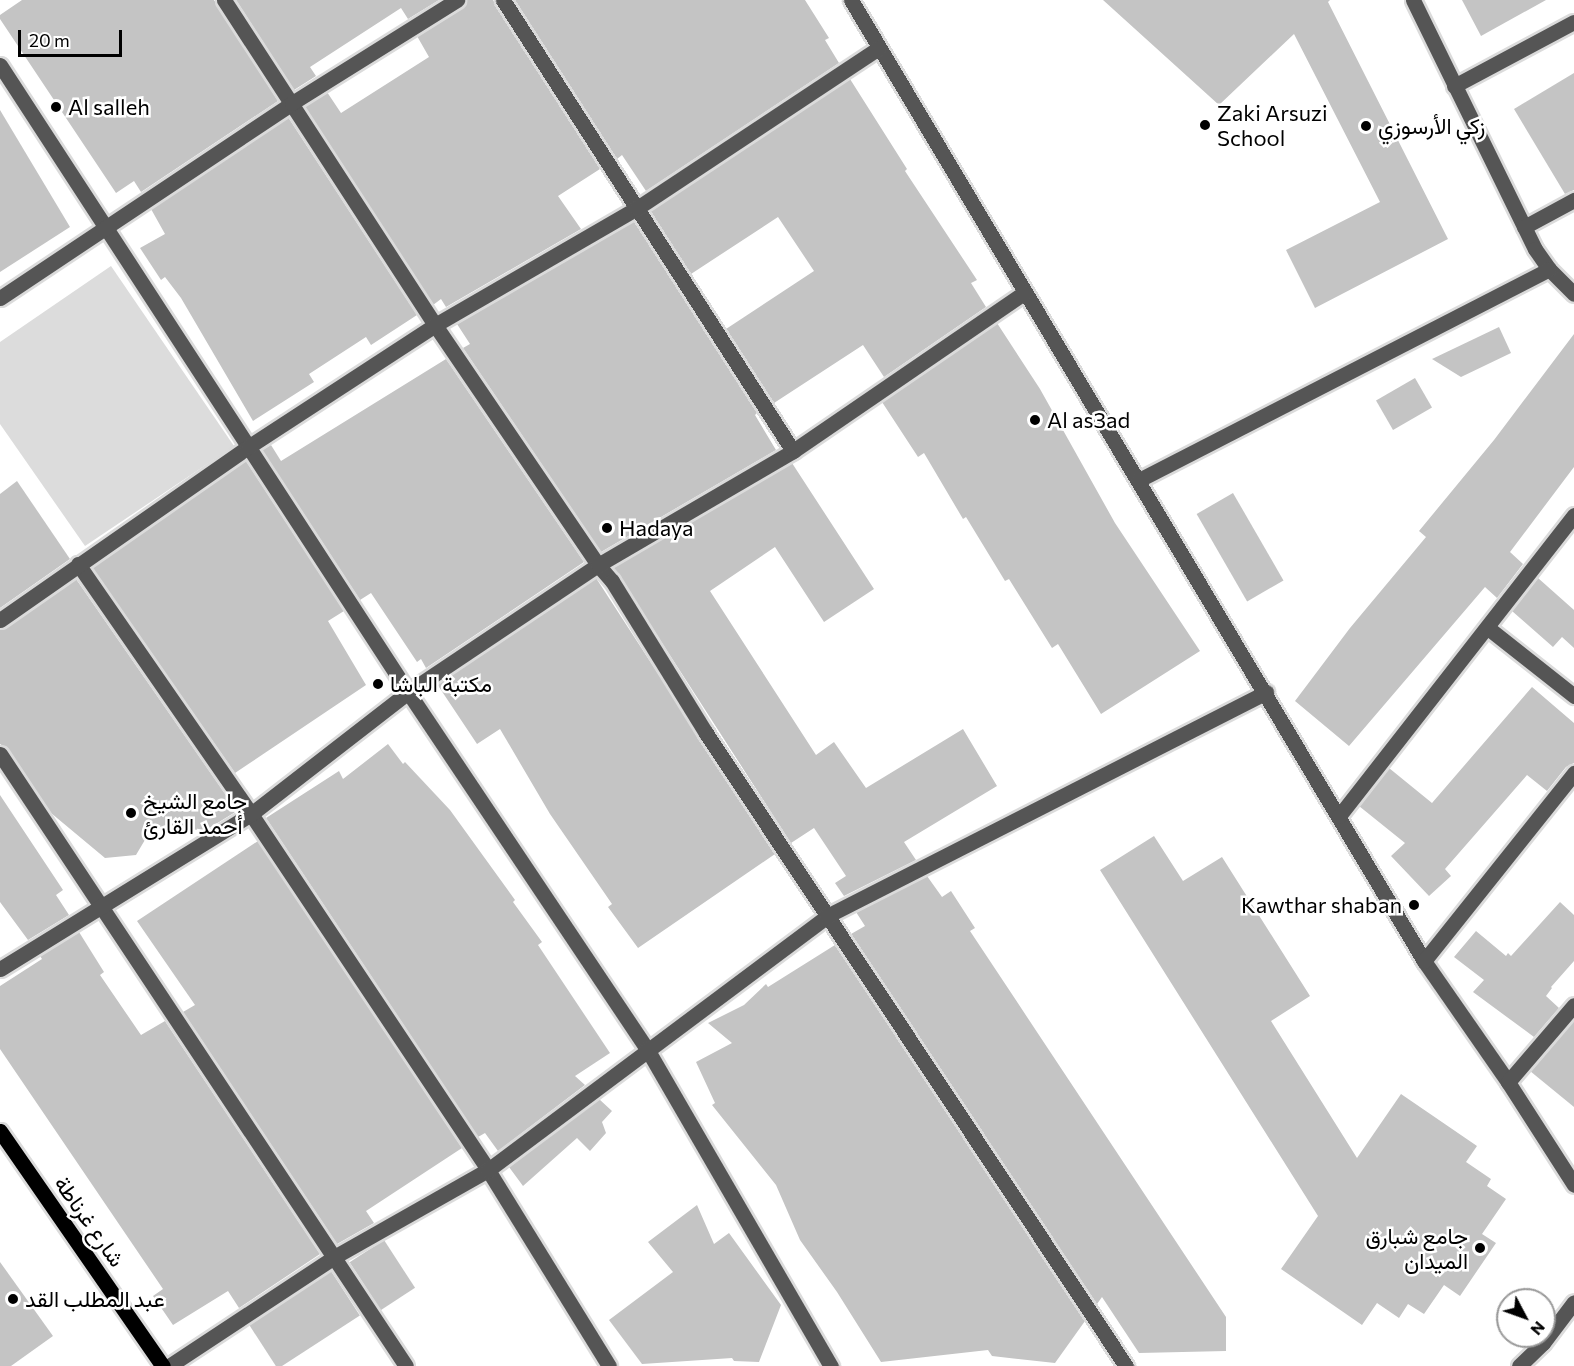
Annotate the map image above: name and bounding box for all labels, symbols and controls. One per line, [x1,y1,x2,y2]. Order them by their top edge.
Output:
scale bar [21,18,124,56]
text: 20 m [29,29,70,51]
place label: Al salleh [68,94,150,120]
place label: Zaki Arsuzi School [1217,99,1328,150]
marker: Al salleh [49,100,63,114]
place label: زكي الأرسوزي [1378,113,1485,139]
marker: Zaki Arsuzi School [1198,118,1212,132]
marker: زكي الأرسوزي [1359,119,1373,133]
place label: Al as3ad [1047,407,1130,433]
marker: Al as3ad [1028,413,1042,427]
place label: Hadaya [619,515,694,541]
marker: Hadaya [600,521,614,535]
place label: مكتبة الباشا [390,671,492,697]
marker: مكتبة الباشا [371,677,385,691]
place label: جامع الشيخ أحمد القارئ [143,787,247,838]
marker: جامع الشيخ أحمد القارئ [124,806,138,820]
place label: Kawthar shaban [1241,892,1402,918]
marker: Kawthar shaban [1407,898,1421,912]
street label: شارع غرناطة [49,1171,131,1271]
place label: جامع شبارق الميدان [1365,1222,1468,1274]
marker: جامع شبارق الميدان [1473,1241,1487,1255]
place label: عبد المطلب القد [25,1286,165,1312]
north arrow [1496,1288,1556,1348]
marker: عبد المطلب القد [6,1292,20,1306]
text: N [1527,1318,1550,1340]

